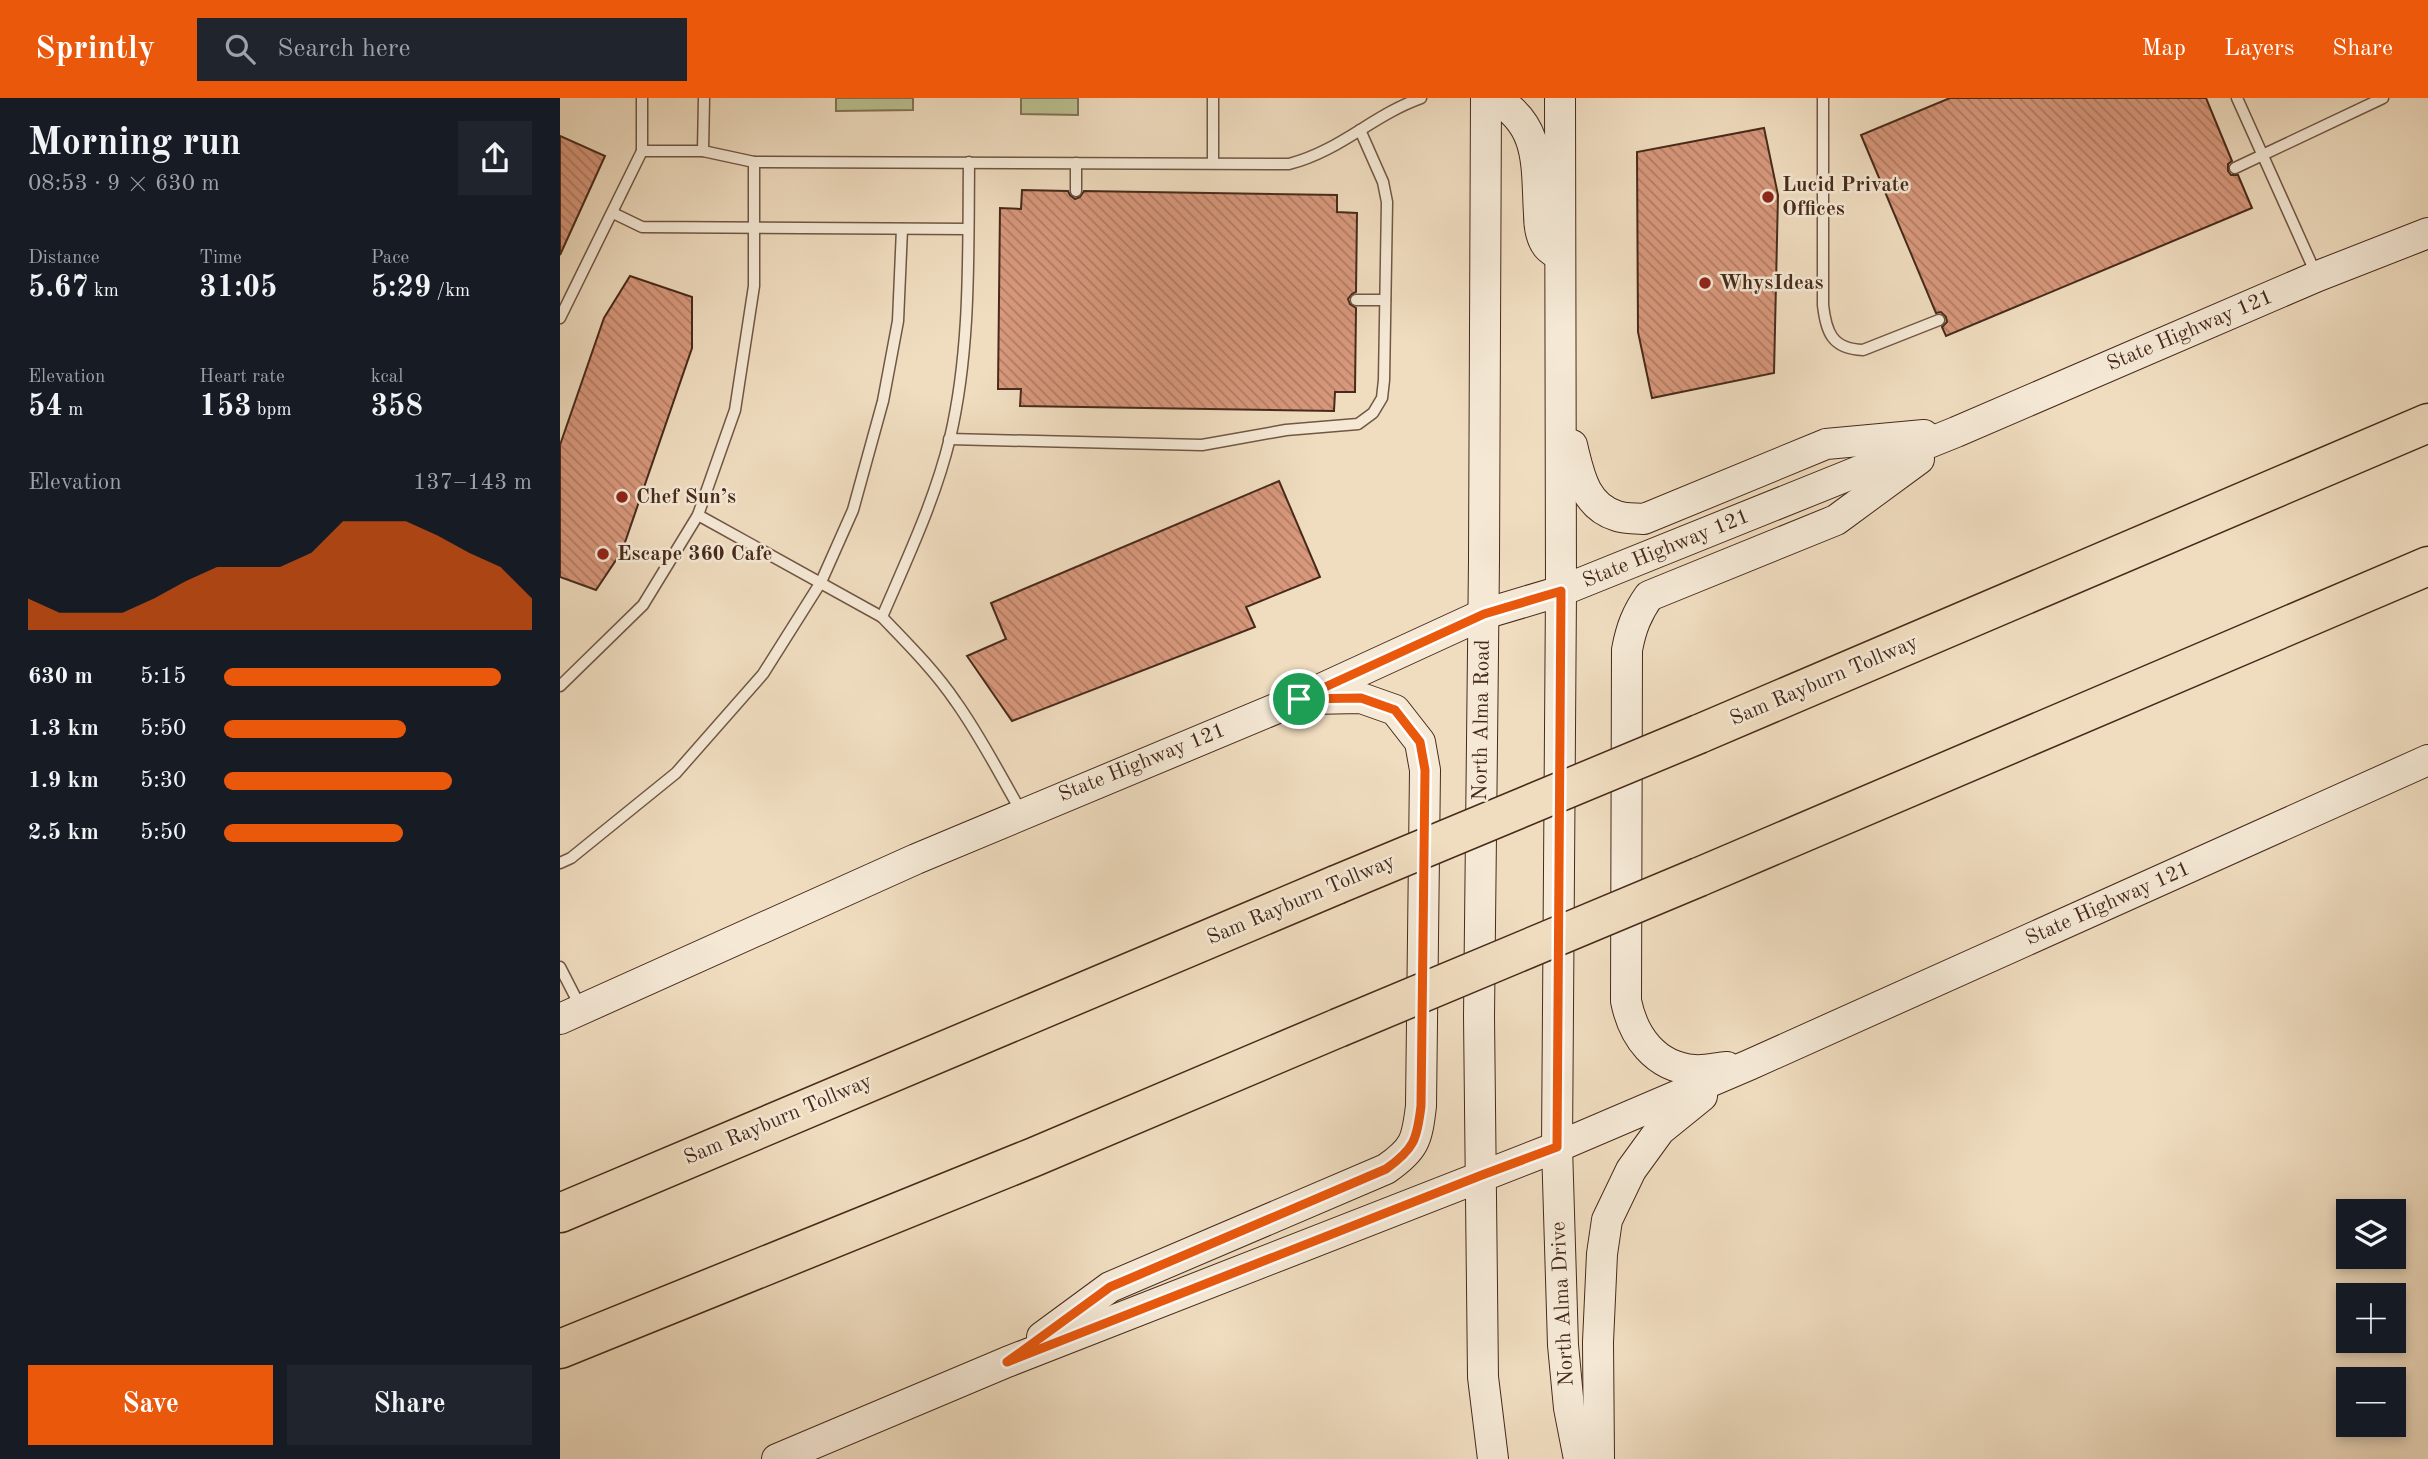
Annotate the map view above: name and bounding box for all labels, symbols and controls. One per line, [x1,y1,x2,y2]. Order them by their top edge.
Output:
search box [197,18,687,81]
icon: search [221,30,259,68]
text: Sprintly [35,33,155,66]
text: Search here [277,36,410,62]
text: Map [2142,37,2186,61]
text: Layers [2224,37,2294,61]
text: Share [2332,37,2393,61]
button: share [458,121,532,195]
text: Morning run [28,125,241,163]
text: 08:53 · 9 × 630 m [28,172,220,195]
place label: Lucid Private Offices [1782,175,1909,220]
marker: Lucid Private Offices [1760,189,1776,205]
text: Distance [28,249,100,268]
text: Time [199,249,242,268]
text: Pace [371,249,409,268]
text: 5.67 [28,273,89,303]
text: 31:05 [199,273,277,303]
text: 5:29 [371,273,431,303]
place label: WhysIdeas [1719,273,1824,294]
marker: WhysIdeas [1697,275,1713,291]
text: km [89,282,119,301]
text: /km [431,282,470,301]
street label: State Highway 121 [2104,287,2276,375]
text: Elevation [28,368,105,387]
text: Heart rate [199,368,285,387]
text: kcal [371,368,403,387]
text: 54 [28,392,63,422]
text: 153 [199,392,252,422]
text: 358 [371,392,423,422]
text: m [63,401,83,420]
text: bpm [252,401,292,420]
text: Elevation [28,471,122,494]
text: 137–143 m [413,471,532,494]
place label: Chef Sun’s [636,487,736,508]
marker: Chef Sun’s [614,489,630,505]
street label: State Highway 121 [1580,506,1752,592]
place label: Escape 360 Cafe [617,544,772,565]
marker: Escape 360 Cafe [595,546,611,562]
street label: Sam Rayburn Tollway [1727,632,1921,730]
street label: North Alma Road [1470,639,1494,801]
text: 630 m [28,665,93,688]
text: 5:15 [140,665,186,688]
pin [1269,669,1329,729]
icon: arrive [1280,680,1318,718]
text: 1.3 km [28,717,99,740]
text: 5:50 [140,717,186,740]
street label: State Highway 121 [1056,720,1228,806]
text: 1.9 km [28,769,99,792]
text: 5:30 [140,769,186,792]
text: 2.5 km [28,821,99,844]
text: 5:50 [140,821,186,844]
street label: Sam Rayburn Tollway [1204,851,1398,949]
street label: State Highway 121 [2023,858,2193,950]
street label: Sam Rayburn Tollway [681,1071,875,1169]
map controls [2336,1199,2406,1437]
button: layers [2336,1199,2406,1269]
street label: North Alma Drive [1548,1221,1578,1387]
button: + [2336,1283,2406,1353]
button: Save [28,1365,273,1445]
button: Share [287,1365,532,1445]
button: − [2336,1367,2406,1437]

